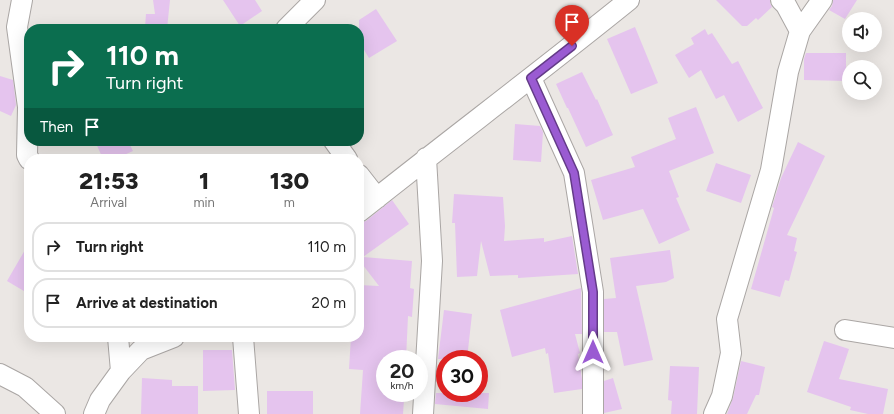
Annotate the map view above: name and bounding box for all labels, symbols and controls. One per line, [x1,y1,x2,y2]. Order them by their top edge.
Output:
pin [555,5,589,46]
icon: arrive [561,11,583,33]
map controls [842,12,882,100]
button: sound [842,12,882,52]
text: 110 m [106,38,179,72]
icon: right [40,40,92,92]
button: search [842,60,882,100]
text: Turn right [106,72,183,94]
icon: arrive [81,116,103,138]
text: Then [40,118,73,136]
text: 21:53 [79,166,139,195]
text: 1 [199,166,209,195]
text: 130 [270,166,309,195]
text: Arrival [90,195,127,210]
text: min [193,195,215,210]
text: m [284,195,295,210]
icon: right [42,236,64,258]
text: Turn right [76,238,144,256]
text: 110 m [308,238,346,256]
icon: arrive [42,292,64,314]
text: Arrive at destination [76,294,217,312]
text: 20 m [312,294,346,312]
position arrow [572,331,614,373]
speed limit sign: 30 [436,350,488,402]
text: 20 [390,359,414,383]
text: km/h [391,379,413,392]

